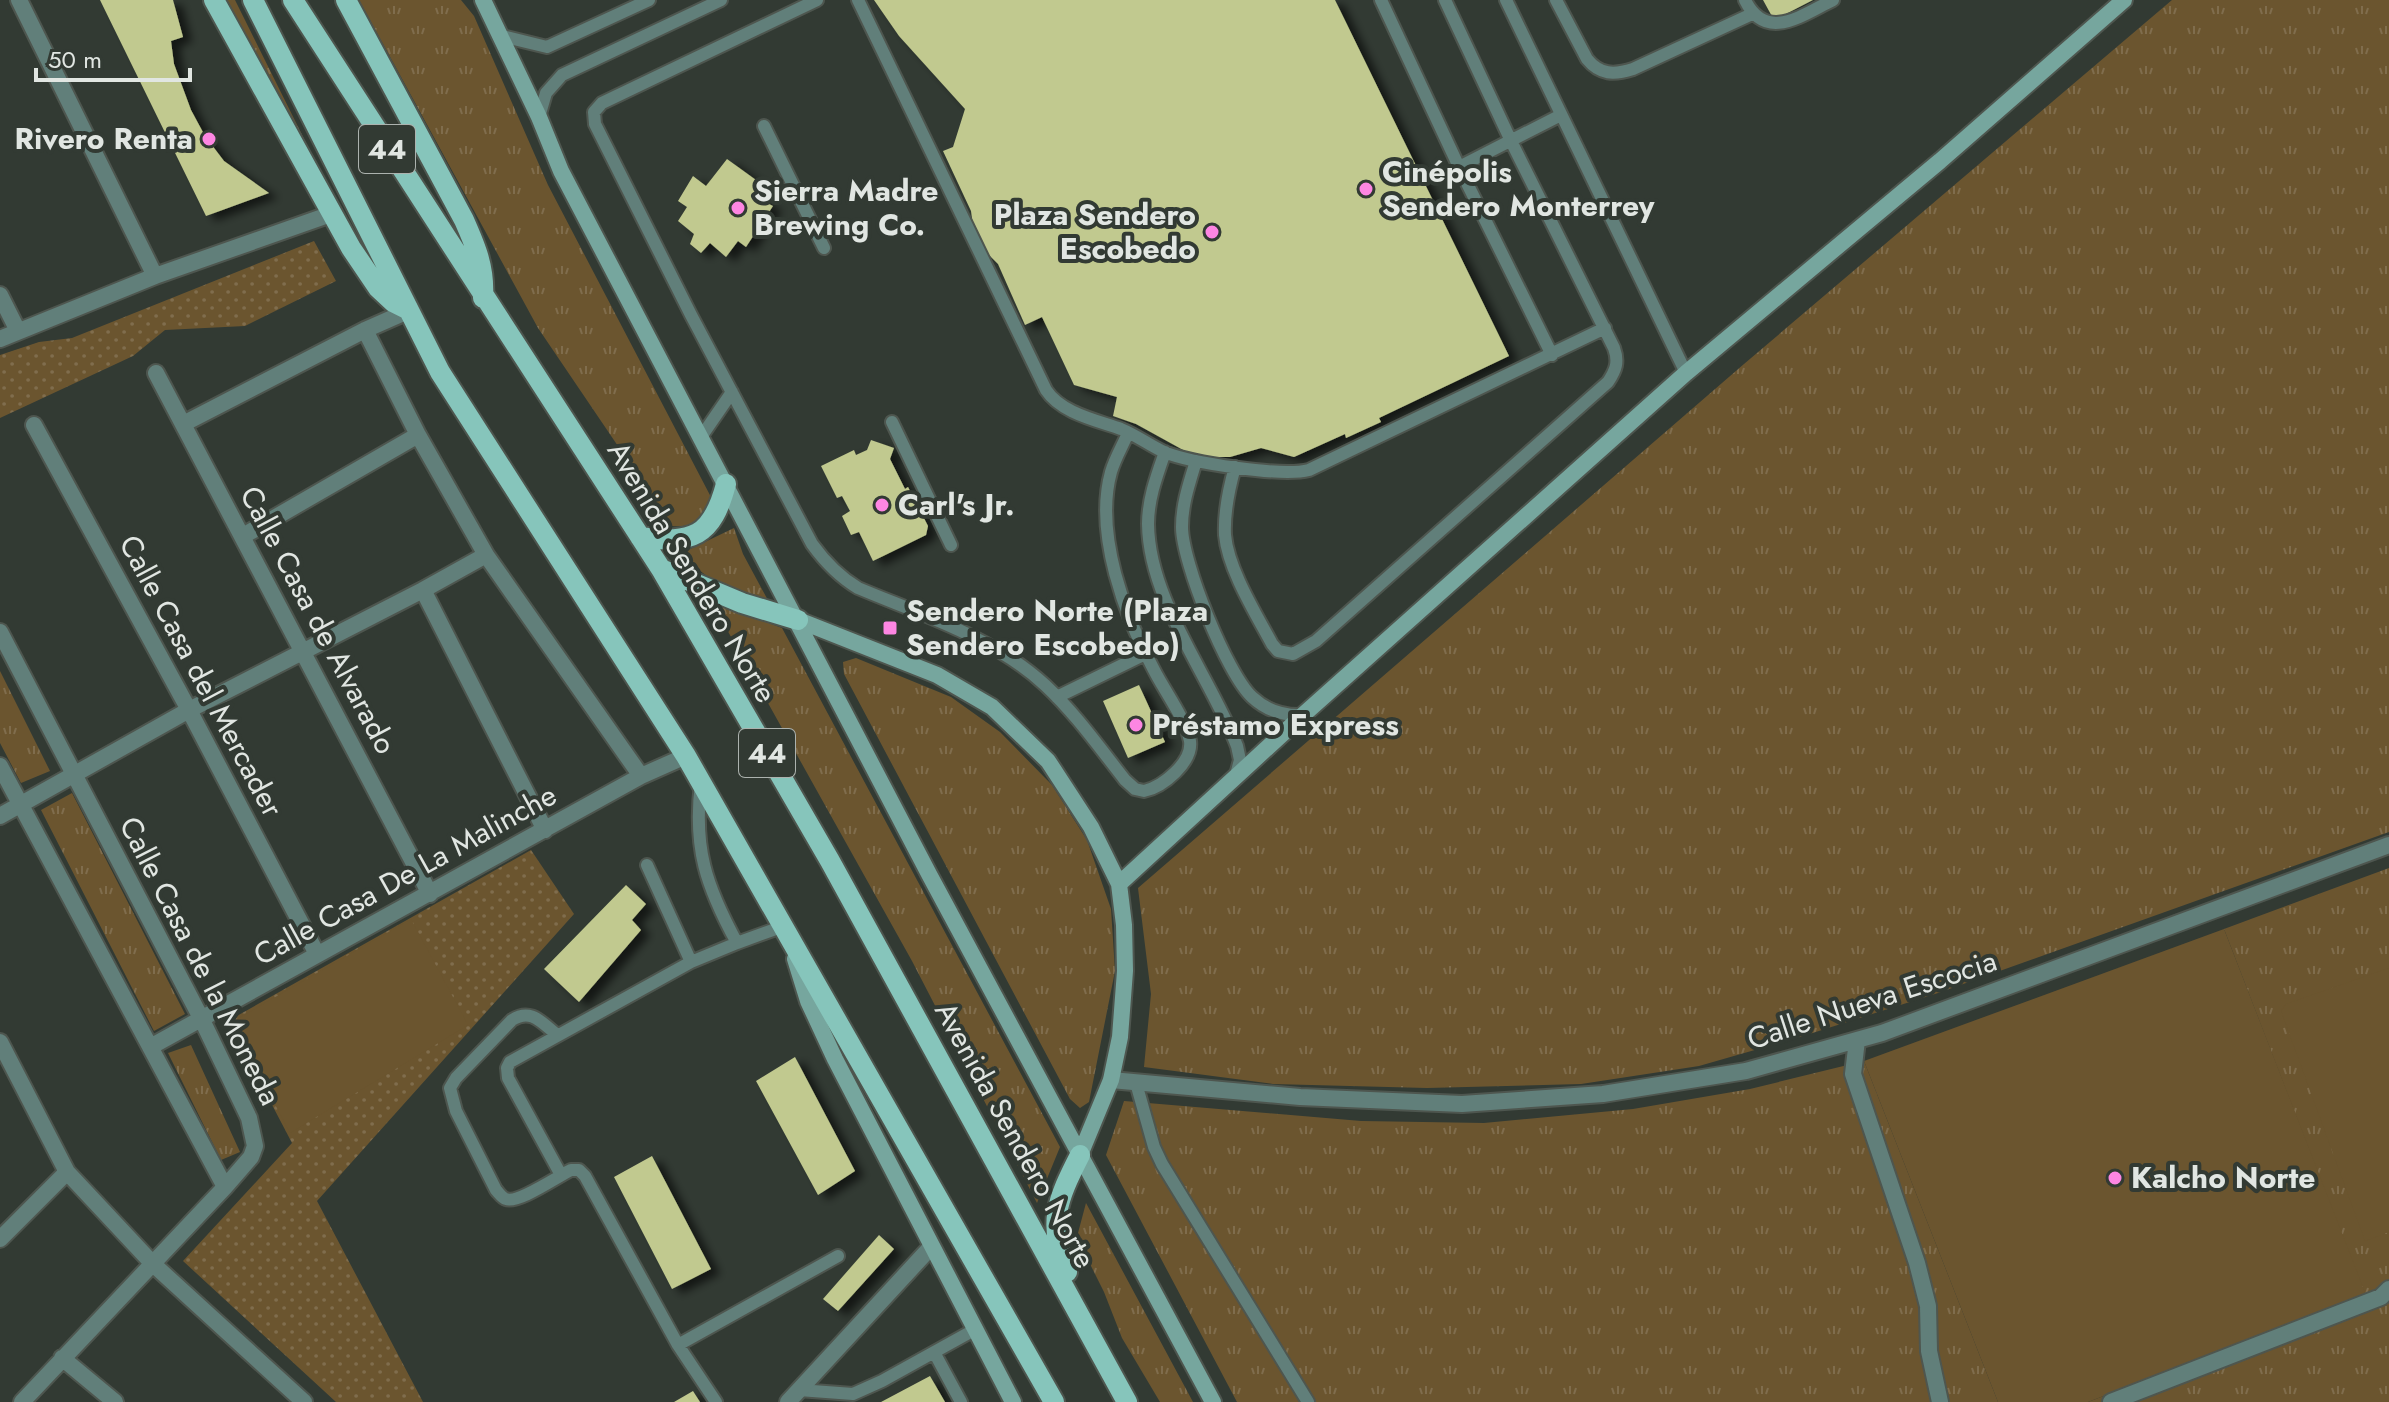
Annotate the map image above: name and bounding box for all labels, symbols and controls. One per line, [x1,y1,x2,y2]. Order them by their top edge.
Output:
scale bar [36,32,190,82]
text: 50 m [48,42,102,77]
place label: Rivero Renta [15,117,193,160]
road number: 44 [359,125,415,173]
marker: Rivero Renta [200,130,218,148]
place label: Cinépolis Sendero Monterrey [1382,150,1655,227]
place label: Sierra Madre Brewing Co. [754,169,939,246]
marker: Cinépolis Sendero Monterrey [1357,180,1375,198]
place label: Plaza Sendero Escobedo [994,193,1196,270]
marker: Sierra Madre Brewing Co. [729,199,747,217]
marker: Plaza Sendero Escobedo [1203,223,1221,241]
street label: Avenida Sendero Norte [597,433,788,711]
street label: Calle Casa de Alvarado [230,478,407,761]
place label: Carl's Jr. [898,483,1015,526]
marker: Carl's Jr. [873,496,891,514]
street label: Calle Casa del Mercader [109,527,294,825]
place label: Sendero Norte (Plaza Sendero Escobedo) [906,589,1208,666]
marker: Sendero Norte (Plaza Sendero Escobedo) [881,619,899,637]
place label: Préstamo Express [1152,703,1399,746]
marker: Préstamo Express [1127,716,1145,734]
road number: 44 [739,729,795,777]
street label: Calle Casa De La Malinche [246,773,564,976]
street label: Calle Casa de la Moneda [109,809,292,1113]
street label: Calle Nueva Escocia [1742,939,2002,1060]
street label: Avenida Sendero Norte [924,994,1107,1276]
place label: Kalcho Norte [2131,1156,2315,1199]
marker: Kalcho Norte [2106,1169,2124,1187]

